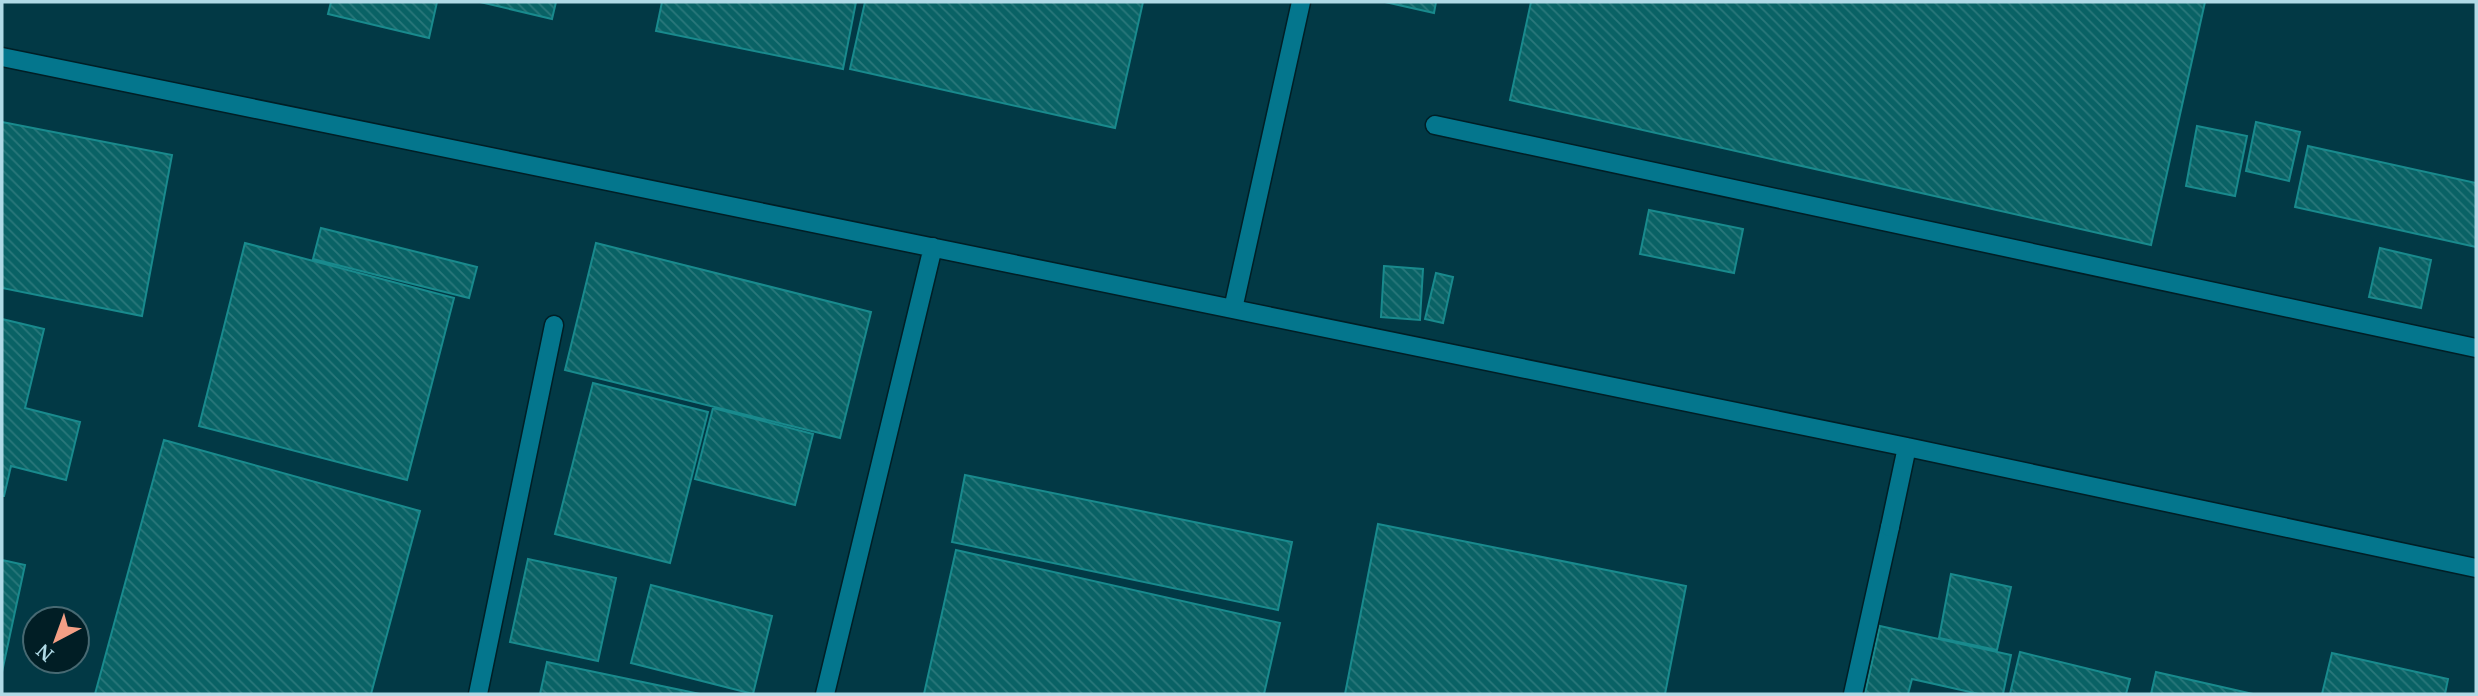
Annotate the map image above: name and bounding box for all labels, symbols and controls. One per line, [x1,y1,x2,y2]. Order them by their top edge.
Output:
north arrow [21,605,91,675]
text: N [31,638,59,668]

